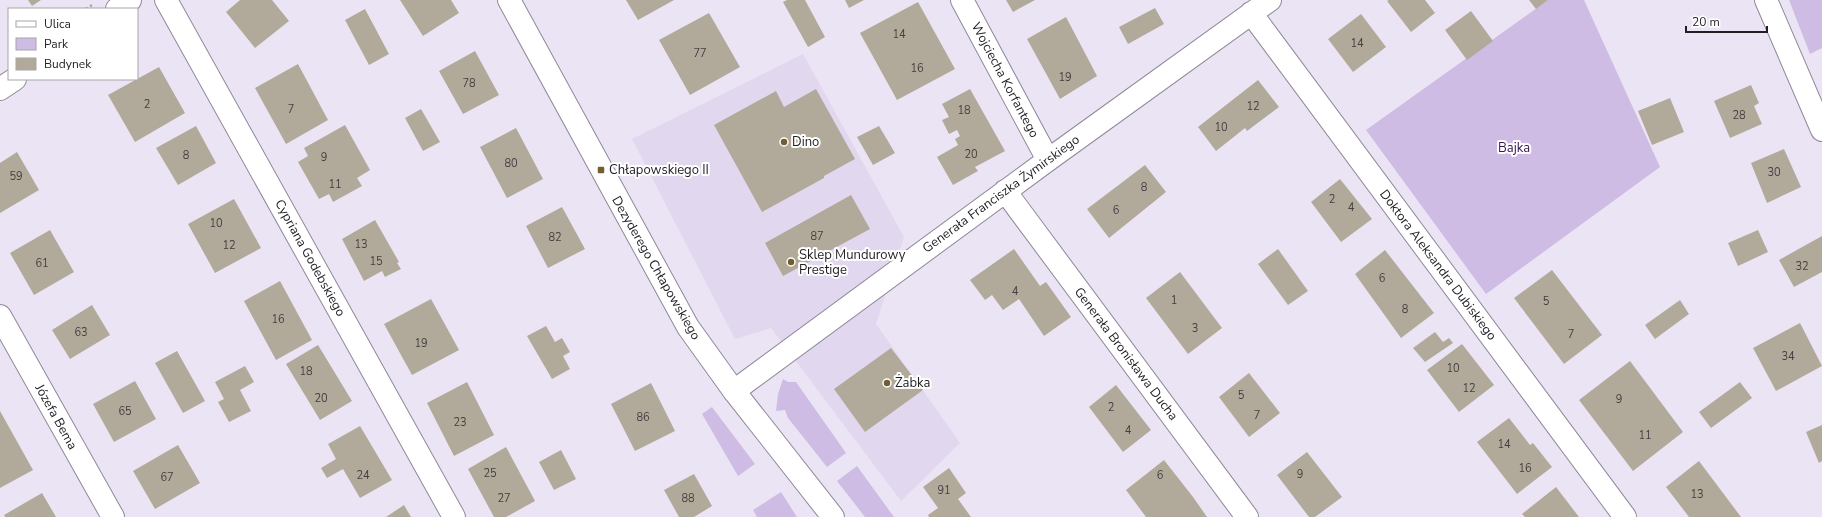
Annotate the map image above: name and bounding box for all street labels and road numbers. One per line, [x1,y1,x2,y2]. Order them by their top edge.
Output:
street label: Wojciecha Korfantego [967,19,1043,141]
street label: Generała Franciszka Żymirskiego [918,130,1083,257]
street label: Doktora Aleksandra Dubiskiego [1375,186,1501,344]
street label: Dezyderego Chłapowskiego [607,193,705,343]
street label: Cypriana Godebskiego [270,196,350,320]
street label: Generała Bronisława Ducha [1070,284,1182,424]
street label: Józefa Bema [30,380,81,453]

